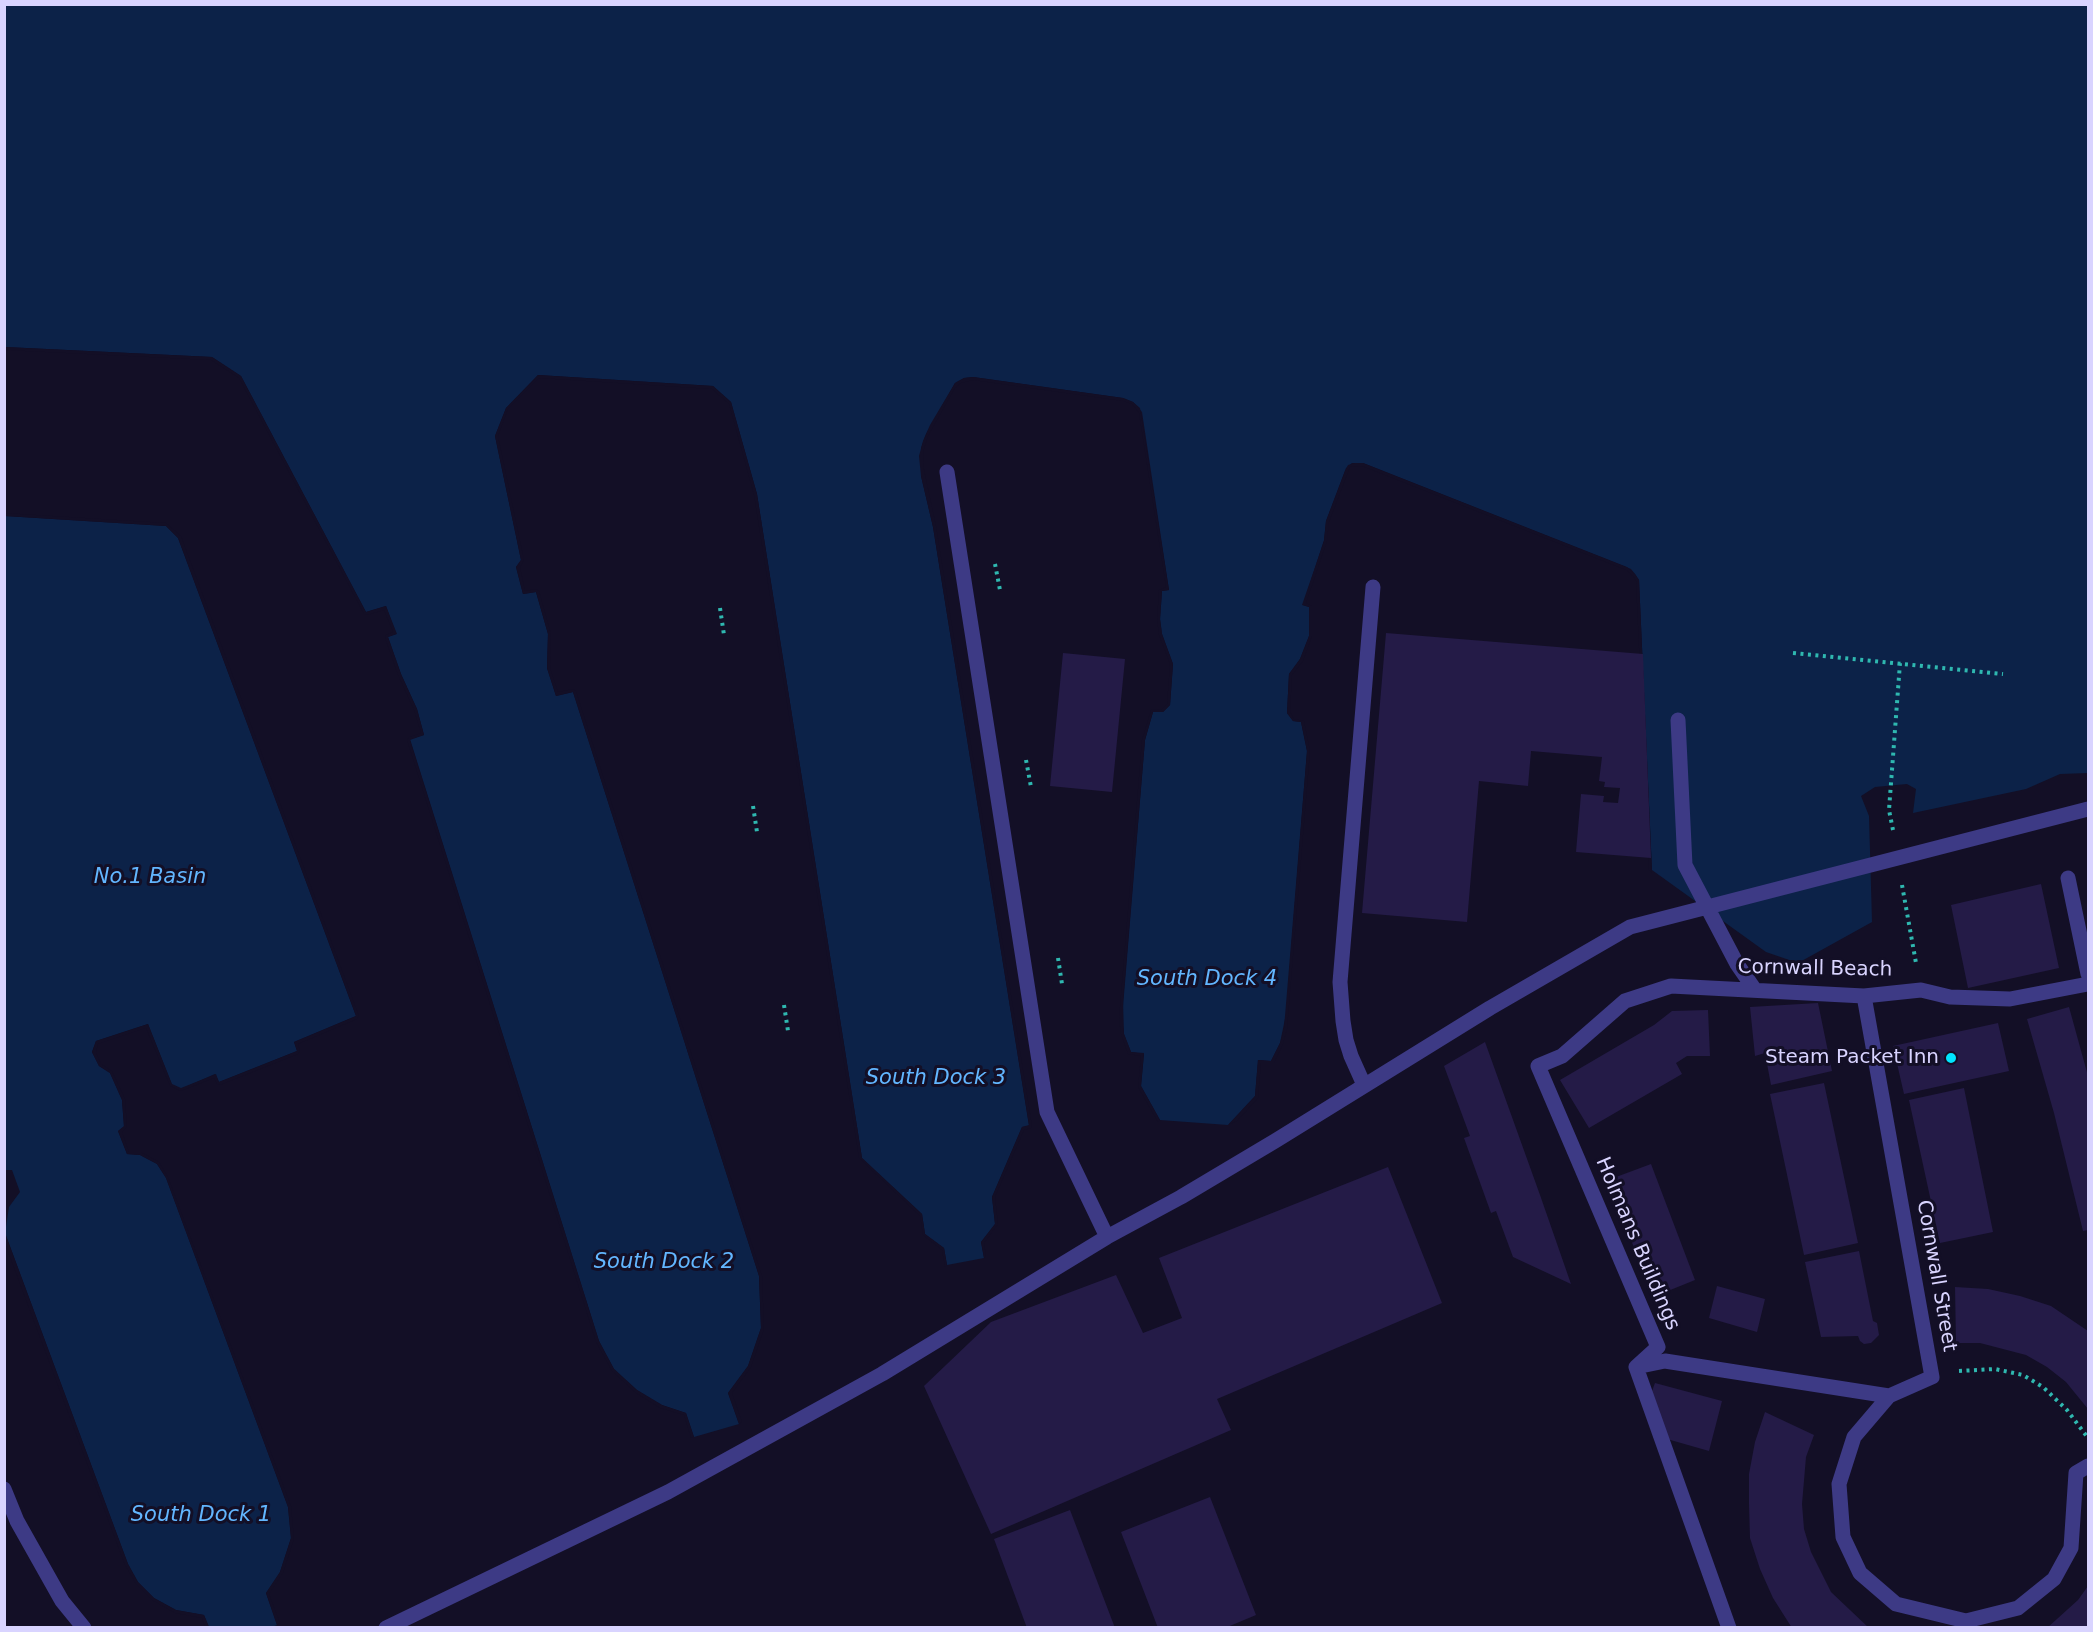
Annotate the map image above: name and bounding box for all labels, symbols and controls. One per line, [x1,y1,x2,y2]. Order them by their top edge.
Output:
water label: No.1 Basin [94,865,206,891]
street label: Cornwall Beach [1737,956,1893,982]
water label: South Dock 4 [1137,967,1277,993]
place label: Steam Packet Inn [1765,1046,1939,1070]
marker: Steam Packet Inn [1944,1051,1958,1065]
water label: South Dock 3 [866,1066,1006,1092]
street label: Holmans Buildings [1590,1154,1684,1334]
street label: Cornwall Street [1911,1198,1961,1354]
water label: South Dock 2 [594,1250,734,1276]
water label: South Dock 1 [131,1503,271,1529]

